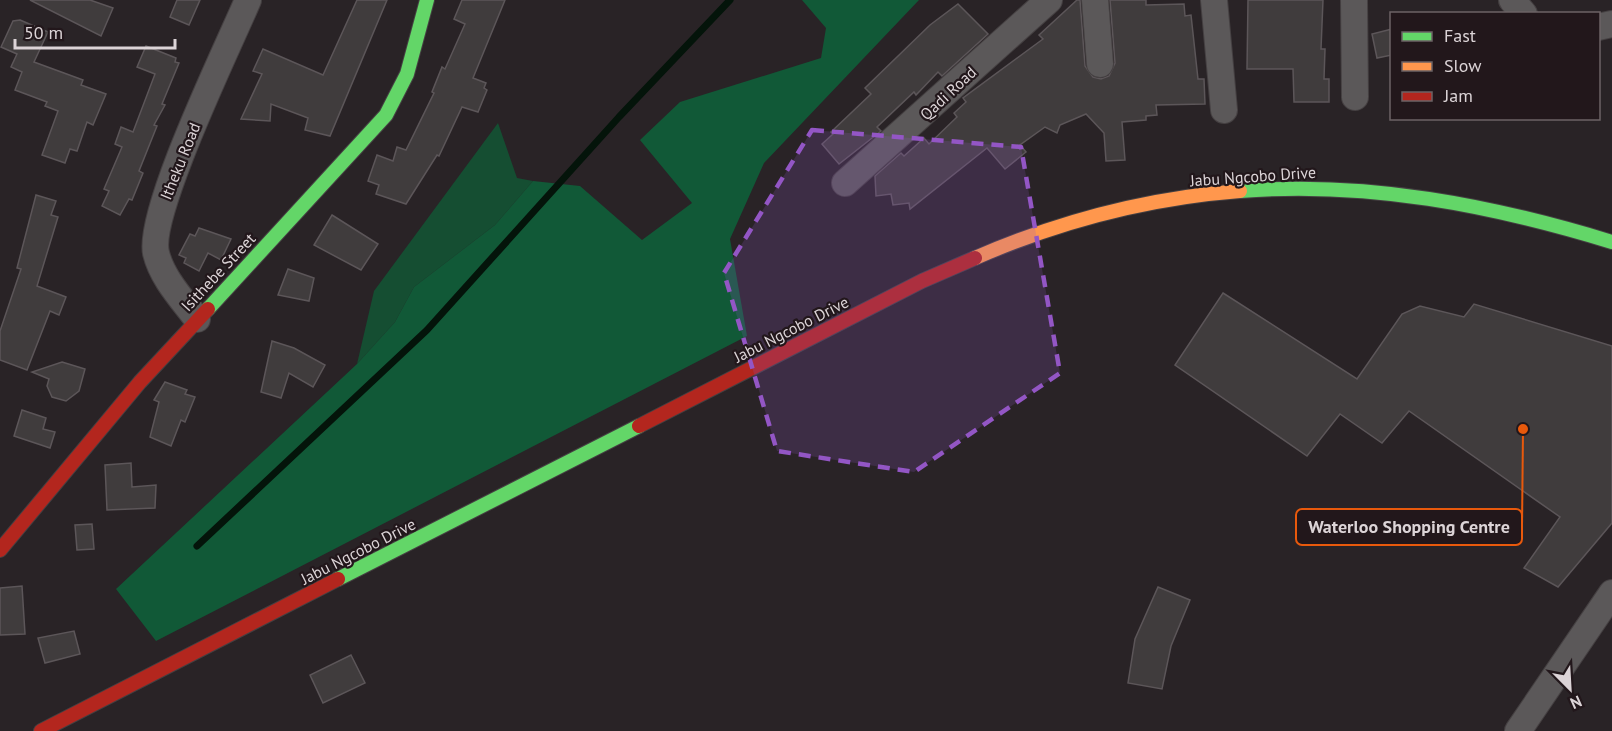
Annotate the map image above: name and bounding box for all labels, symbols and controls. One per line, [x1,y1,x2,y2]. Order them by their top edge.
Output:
scale bar [15,12,176,50]
legend [1390,12,1600,120]
text: 50 m [24,21,63,44]
text: Fast [1444,24,1476,47]
text: Slow [1444,54,1482,77]
street label: Qadi Road [916,62,980,124]
text: Jam [1443,84,1473,107]
street label: Itheku Road [155,120,205,202]
street label: Jabu Ngcobo Drive [1188,162,1317,190]
street label: Isithebe Street [177,228,260,315]
street label: Jabu Ngcobo Drive [729,291,852,367]
callout: Waterloo Shopping Centre [1296,509,1522,545]
street label: Jabu Ngcobo Drive [296,513,419,589]
text: Waterloo Shopping Centre [1308,515,1510,538]
north arrow [1540,659,1600,719]
text: N [1567,691,1585,714]

